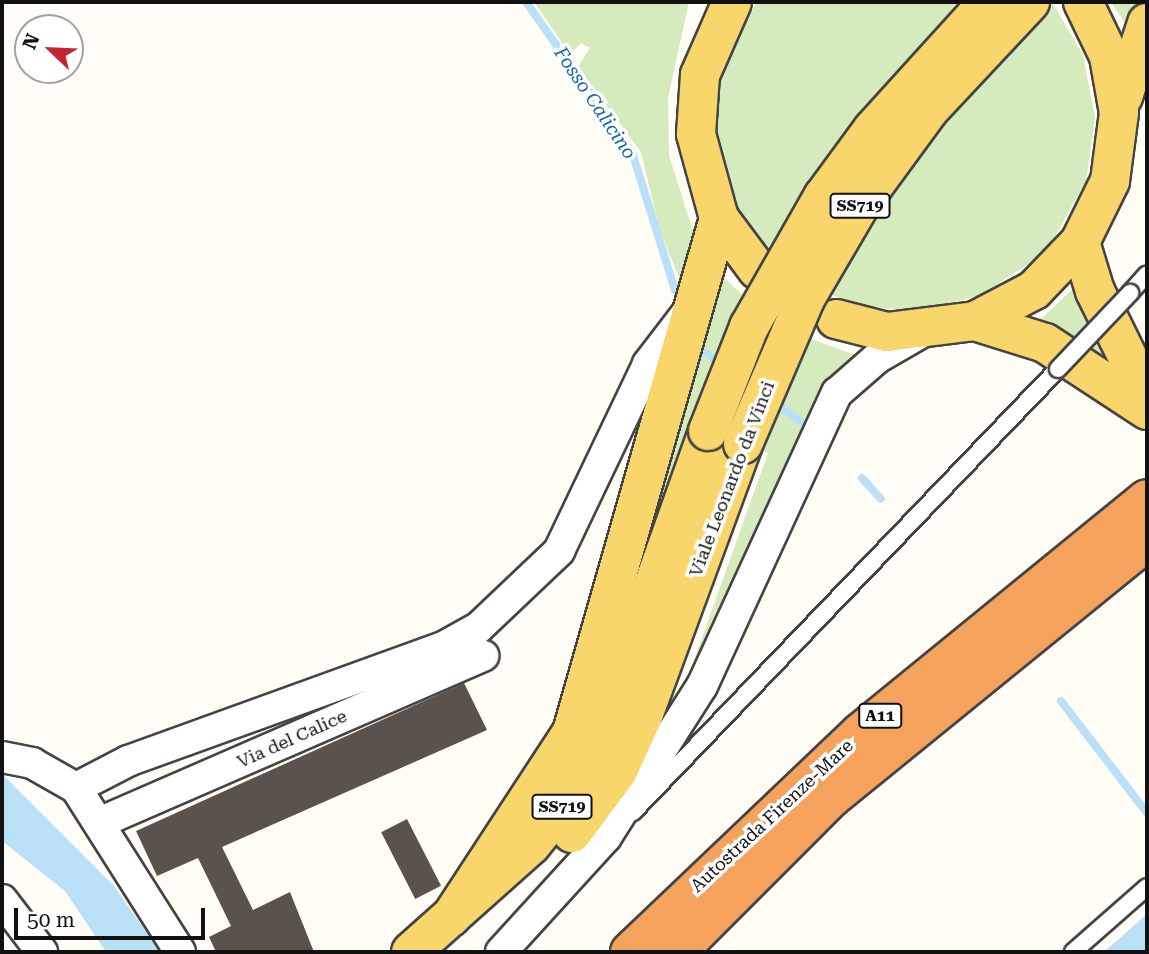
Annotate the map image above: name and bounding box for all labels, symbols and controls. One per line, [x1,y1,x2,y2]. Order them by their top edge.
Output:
north arrow [14,14,84,84]
text: N [18,30,44,53]
water label: Fosso Calicino [549,43,641,163]
road number: SS719 [828,194,892,218]
street label: Viale Leonardo da Vinci [685,378,779,580]
road number: A11 [857,704,903,729]
street label: Via del Calice [234,705,350,773]
street label: Autostrada Firenze-Mare [686,735,858,897]
road number: SS719 [530,794,594,820]
scale bar [18,894,208,938]
text: 50 m [27,908,75,932]

